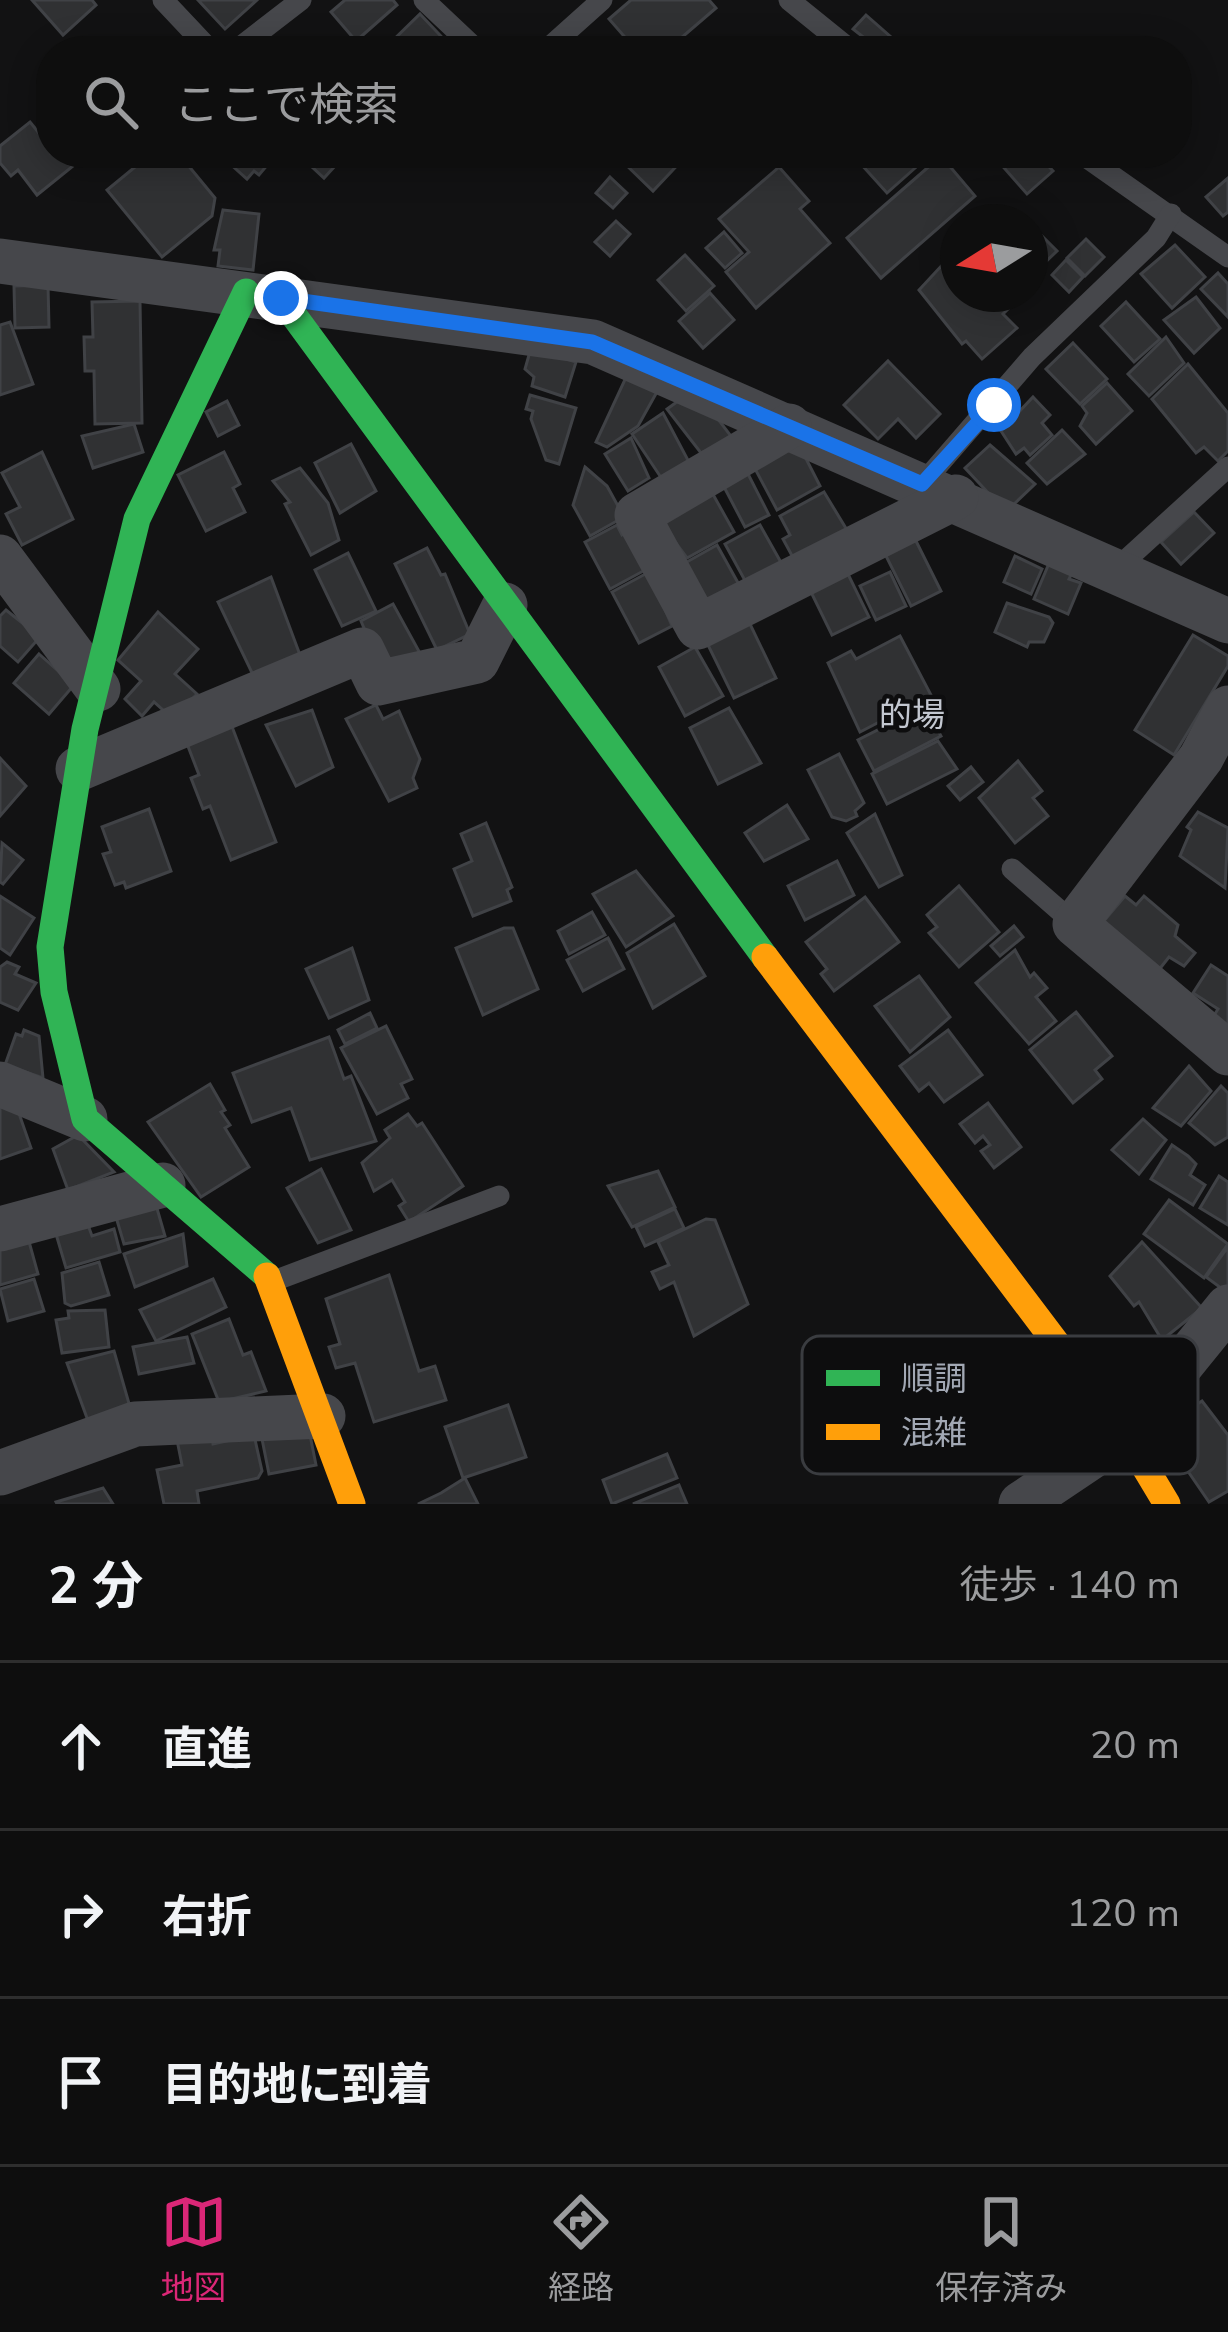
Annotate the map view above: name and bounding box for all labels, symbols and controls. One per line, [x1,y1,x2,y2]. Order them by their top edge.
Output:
search box [36,36,1192,168]
icon: search [78,69,144,135]
text: ここで検索 [174,75,399,136]
north arrow [940,204,1048,312]
route end [254,271,308,325]
route start [967,378,1021,432]
district label: 的場 [879,693,945,738]
legend [802,1336,1198,1474]
text: 順調 [901,1357,967,1402]
text: 混雑 [901,1411,967,1456]
text: 2 分 [48,1551,143,1621]
text: 徒歩 · 140 m [959,1559,1180,1612]
icon: ahead [48,1713,114,1779]
text: 直進 [162,1719,252,1780]
text: 20 m [1090,1719,1180,1772]
icon: right [48,1881,114,1947]
text: 右折 [162,1887,252,1948]
text: 120 m [1066,1887,1180,1940]
icon: arrive [48,2049,114,2115]
text: 目的地に到着 [162,2055,432,2116]
tab: 地図 [161,2189,227,2311]
tab: 経路 [548,2189,614,2311]
tab: 保存済み [935,2189,1067,2311]

